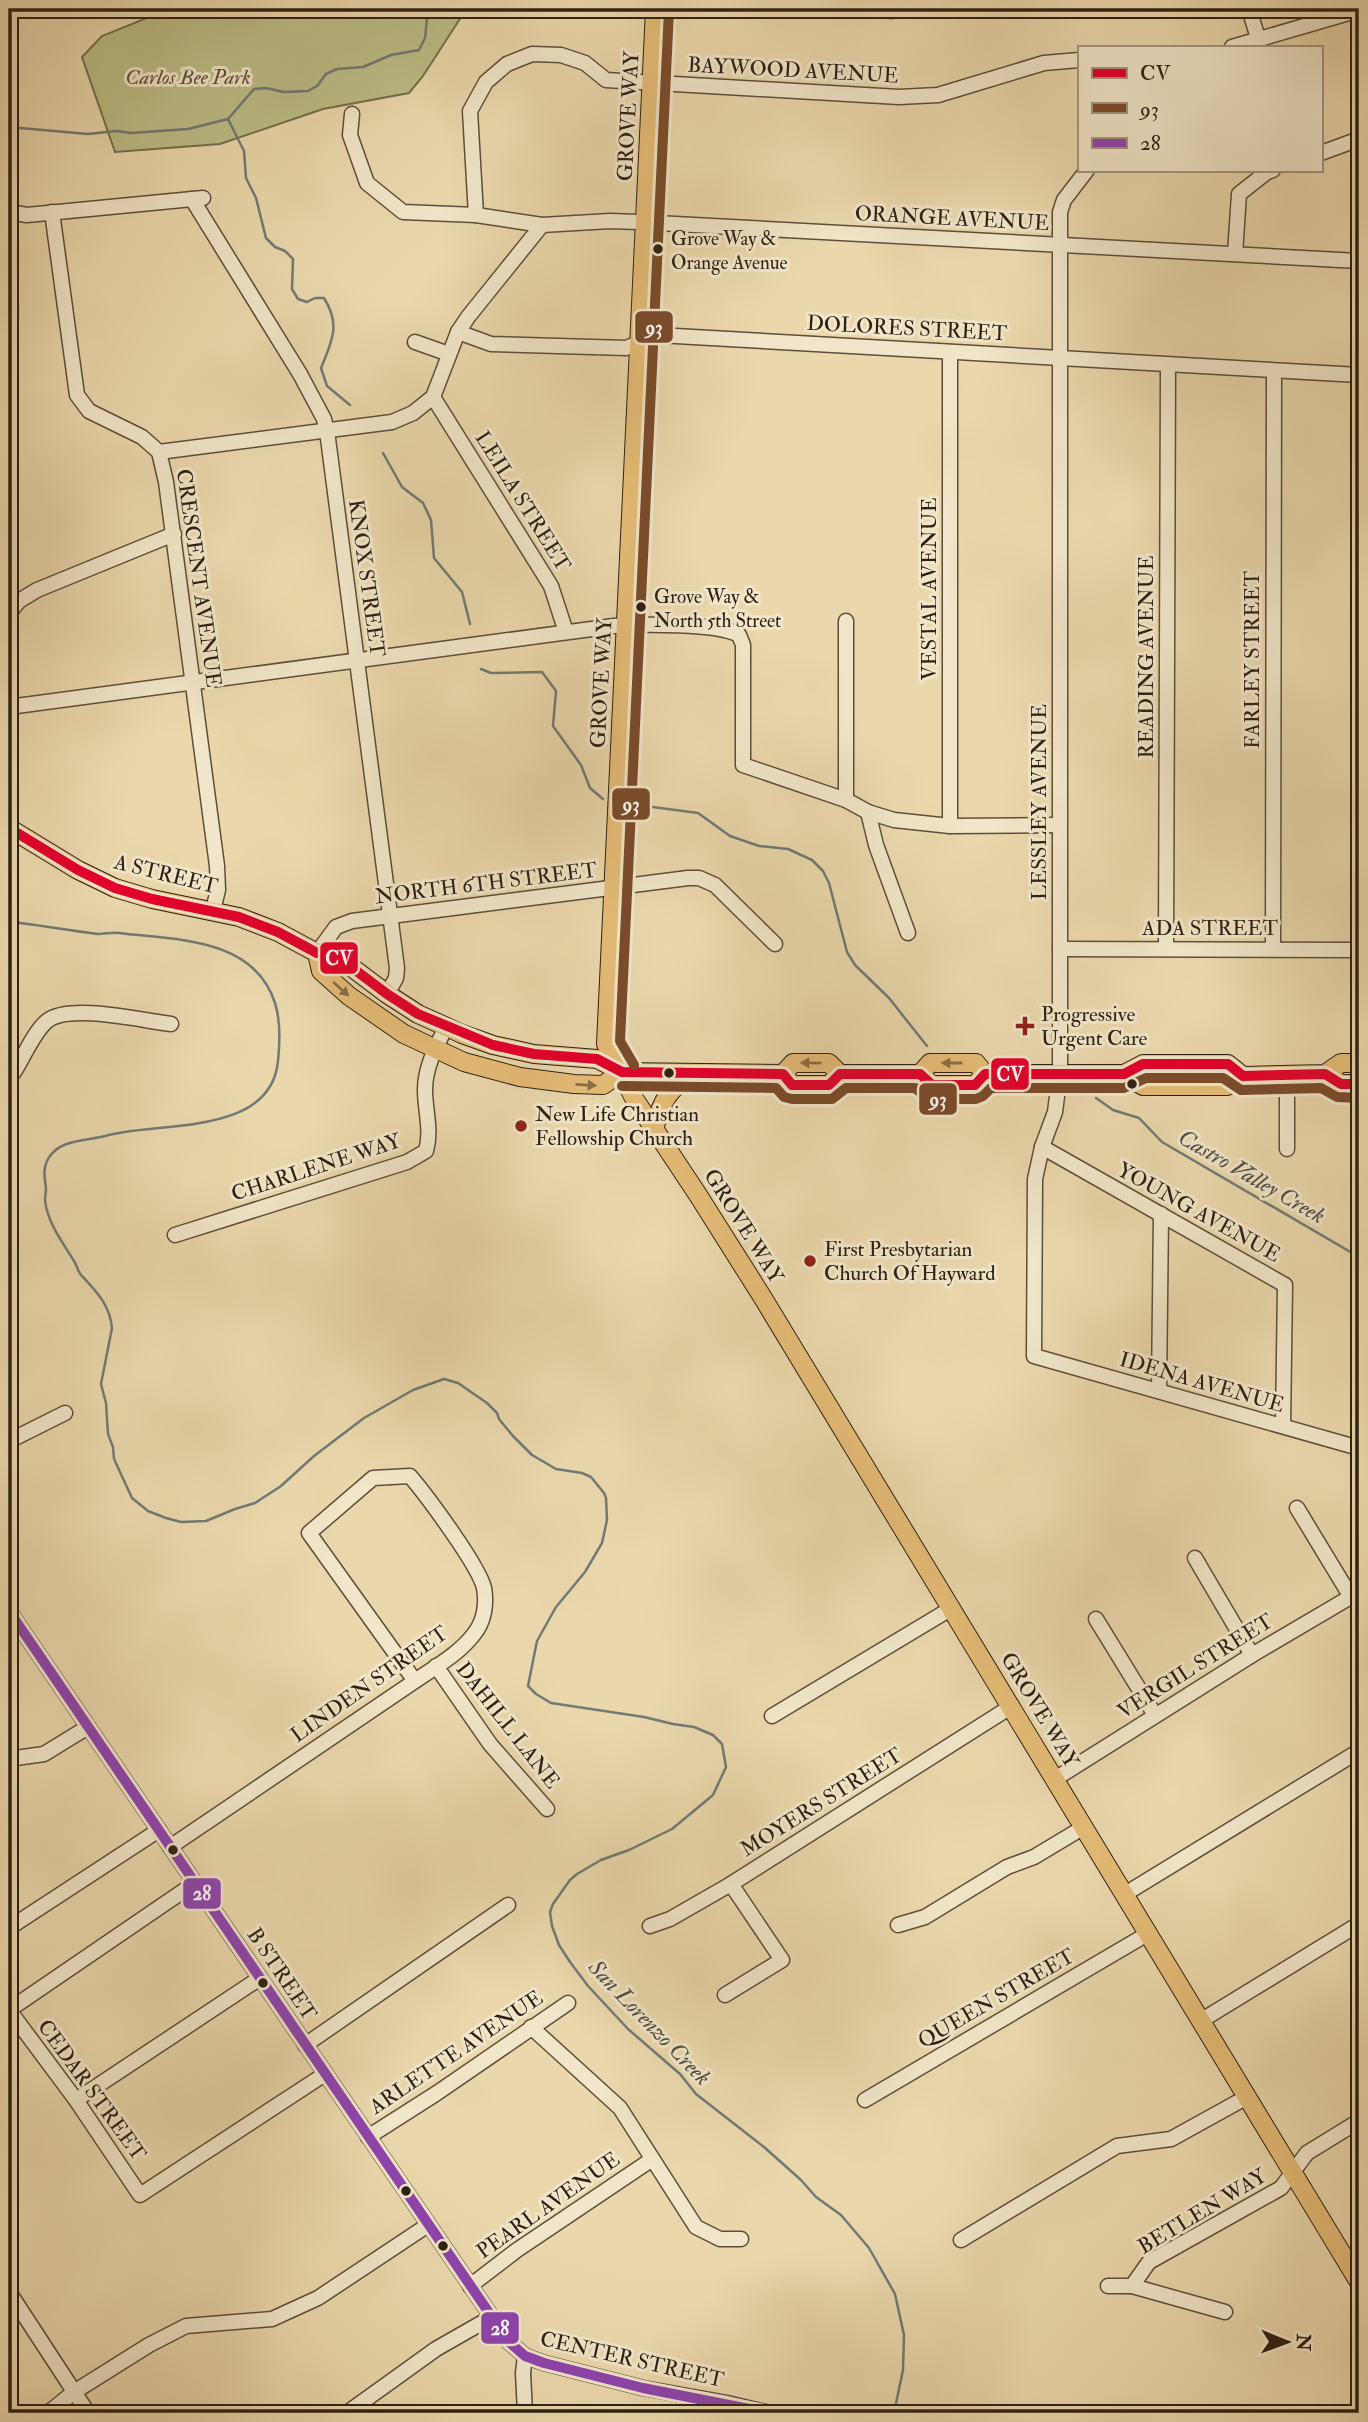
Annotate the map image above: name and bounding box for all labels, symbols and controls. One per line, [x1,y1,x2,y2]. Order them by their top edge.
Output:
legend [1078,46,1322,172]
street label: GROVE WAY [612,50,645,182]
street label: BAYWOOD AVENUE [687,51,899,90]
text: CV [1140,60,1171,87]
park label: Carlos Bee Park [125,64,251,91]
text: 93 [1138,96,1159,123]
text: 28 [1140,130,1161,157]
street label: ORANGE AVENUE [854,200,1050,237]
place label: Grove Way & Orange Avenue [671,227,788,275]
marker: Grove Way & Orange Avenue [651,242,665,256]
line badge: 93 [634,310,674,344]
street label: DOLORES STREET [806,310,1008,347]
text: 93 [643,316,663,340]
street label: LEILA STREET [469,426,577,577]
street label: CRESCENT AVENUE [170,467,227,689]
street label: VESTAL AVENUE [916,497,943,681]
street label: KNOX STREET [342,498,391,659]
street label: READING AVENUE [1133,555,1160,759]
street label: FARLEY STREET [1239,570,1266,749]
place label: Grove Way & North 5th Street [654,585,781,633]
marker: Grove Way & North 5th Street [634,600,648,614]
street label: GROVE WAY [585,617,618,749]
street label: LESSLEY AVENUE [1026,704,1053,900]
line badge: 93 [611,787,651,821]
text: 93 [620,793,640,817]
street label: A STREET [110,848,221,900]
street label: NORTH 6TH STREET [374,856,599,910]
street label: ADA STREET [1141,915,1278,942]
line badge: CV [319,941,359,975]
text: CV [325,947,354,971]
one-way arrow [332,981,350,997]
place label: Progressive Urgent Care [1041,1001,1148,1052]
marker: Progressive Urgent Care [1015,1016,1035,1036]
one-way arrow [800,1057,822,1069]
one-way arrow [941,1057,963,1069]
line badge: CV [990,1057,1030,1091]
text: CV [996,1063,1025,1087]
unlabelled marker [662,1066,676,1080]
unlabelled marker [1125,1077,1139,1091]
one-way arrow [575,1079,597,1090]
line badge: 93 [918,1082,958,1116]
text: 93 [927,1088,947,1112]
place label: New Life Christian Fellowship Church [535,1101,699,1152]
marker: New Life Christian Fellowship Church [513,1118,529,1134]
water label: Castro Valley Creek [1173,1123,1330,1230]
street label: CHARLENE WAY [228,1127,405,1208]
street label: YOUNG AVENUE [1112,1156,1285,1268]
street label: GROVE WAY [698,1164,790,1289]
place label: First Presbytarian Church Of Hayward [824,1236,996,1287]
marker: First Presbytarian Church Of Hayward [802,1253,818,1269]
street label: IDENA AVENUE [1116,1346,1287,1419]
street label: VERGIL STREET [1112,1607,1278,1725]
street label: LINDEN STREET [285,1620,453,1749]
street label: GROVE WAY [994,1647,1085,1774]
street label: DAHILL LANE [450,1656,566,1794]
street label: MOYERS STREET [735,1742,907,1863]
unlabelled marker [166,1843,180,1857]
line badge: 28 [182,1877,222,1910]
text: 28 [193,1882,211,1906]
street label: B STREET [241,1923,323,2026]
street label: QUEEN STREET [913,1942,1080,2054]
water label: San Lorenzo Creek [581,1952,717,2091]
unlabelled marker [256,1976,270,1990]
street label: ARLETTE AVENUE [364,1984,548,2121]
street label: CEDAR STREET [31,2014,152,2167]
street label: PEARL AVENUE [471,2146,625,2265]
street label: BETLEN WAY [1133,2162,1272,2260]
unlabelled marker [399,2184,413,2198]
unlabelled marker [436,2239,450,2253]
north arrow [1252,2306,1322,2376]
line badge: 28 [480,2311,520,2345]
text: 28 [491,2317,509,2341]
street label: CENTER STREET [537,2325,727,2394]
text: N [1291,2333,1315,2352]

